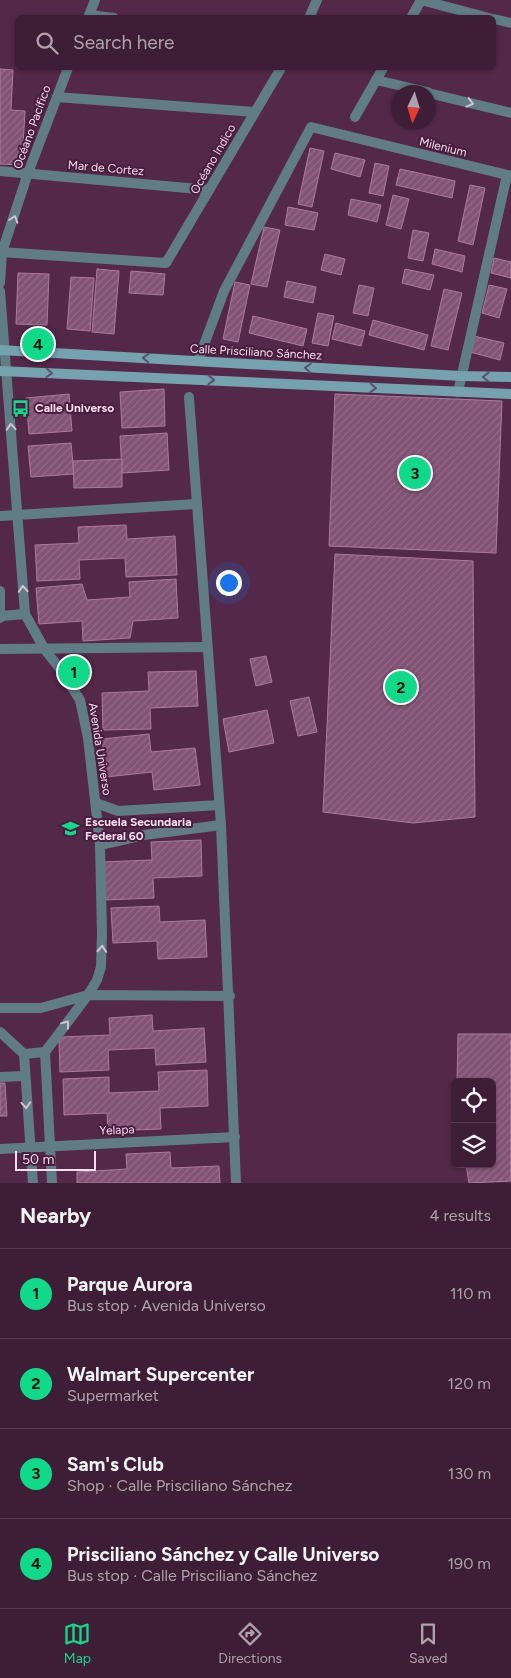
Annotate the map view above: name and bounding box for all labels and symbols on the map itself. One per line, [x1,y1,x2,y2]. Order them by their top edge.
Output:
street label: Océano Pacífico [10,83,54,171]
north arrow [391,85,436,130]
one-way arrow [465,97,474,108]
street label: Océano Indico [187,122,239,196]
street label: Milenium [418,134,468,160]
street label: Mar de Cortez [67,158,145,178]
one-way arrow [8,215,18,223]
pin: 4 [22,325,54,363]
street label: Calle Prisciliano Sánchez [190,342,322,362]
one-way arrow [141,353,149,364]
one-way arrow [304,362,312,373]
one-way arrow [45,368,53,379]
one-way arrow [482,372,490,382]
one-way arrow [207,375,215,386]
one-way arrow [370,382,378,393]
bus stop icon: Calle Universo [11,398,31,418]
place label: Calle Universo [35,401,114,415]
one-way arrow [6,423,17,431]
pin: 3 [399,454,431,492]
your location [216,570,242,596]
one-way arrow [18,585,29,593]
pin: 1 [58,653,90,691]
pin: 2 [385,668,417,706]
street label: Avenida Universo [86,702,114,796]
place label: Escuela Secundaria Federal 60 [85,815,192,843]
school or university icon: Escuela Secundaria Federal 60 [61,819,81,839]
one-way arrow [96,945,107,953]
one-way arrow [61,1020,70,1029]
one-way arrow [21,1101,32,1109]
street label: Yelapa [99,1122,135,1138]
scale bar [15,1148,96,1171]

